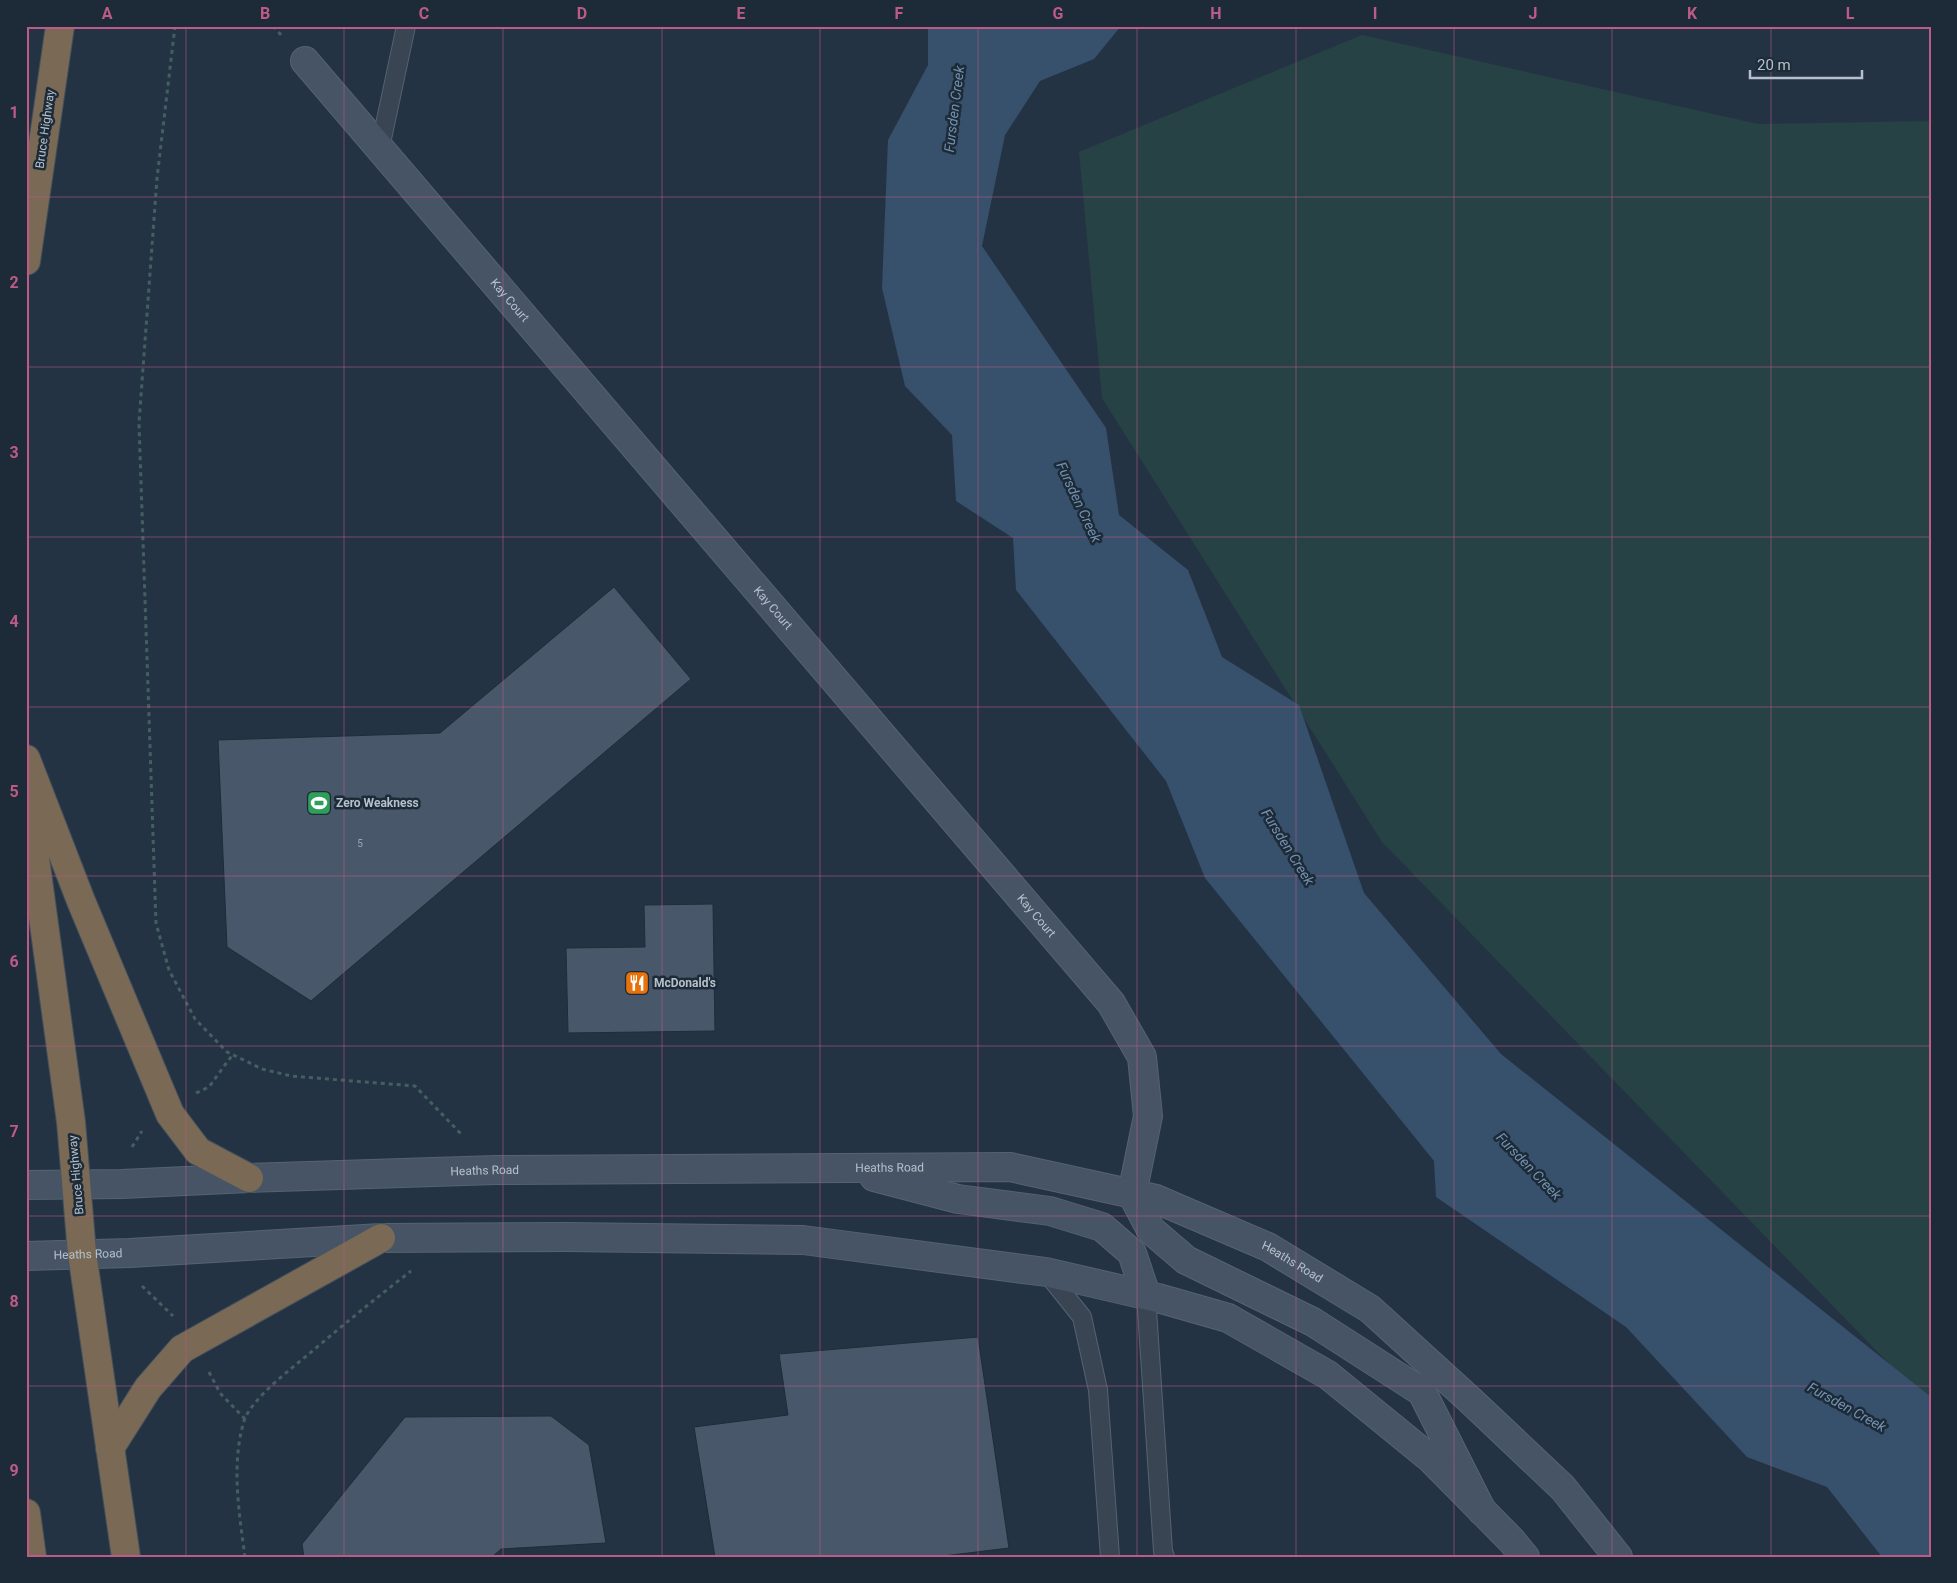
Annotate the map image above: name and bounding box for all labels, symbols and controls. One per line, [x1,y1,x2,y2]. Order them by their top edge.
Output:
text: A [102,4,113,23]
text: B [260,4,270,23]
text: C [419,4,429,23]
text: D [577,4,587,23]
text: E [737,4,746,23]
text: F [895,4,904,23]
text: G [1053,4,1064,23]
text: H [1210,4,1222,23]
text: I [1373,4,1377,23]
text: J [1529,4,1537,23]
text: K [1687,4,1698,23]
text: L [1846,4,1855,23]
scale bar [1750,48,1862,80]
text: 20 m [1757,56,1791,74]
water label: Fursden Creek [941,64,967,153]
street label: Bruce Highway [33,88,58,169]
text: 1 [9,103,19,122]
text: 2 [9,273,19,292]
street label: Kay Court [487,276,532,325]
text: 3 [9,443,19,462]
water label: Fursden Creek [1053,459,1105,546]
street label: Kay Court [751,584,795,633]
text: 4 [9,612,19,631]
text: 5 [9,782,19,801]
sports icon: Zero Weakness [306,790,332,816]
place label: Zero Weakness [336,796,419,810]
water label: Fursden Creek [1258,806,1318,889]
house number: 5 [357,838,363,849]
street label: Kay Court [1014,891,1059,940]
text: 6 [9,952,19,971]
restaurant icon: McDonald's [624,970,650,996]
place label: McDonald's [654,976,716,990]
text: 7 [9,1122,19,1141]
water label: Fursden Creek [1493,1129,1566,1204]
street label: Bruce Highway [66,1134,86,1215]
street label: Heaths Road [855,1161,924,1175]
street label: Heaths Road [450,1163,519,1178]
street label: Heaths Road [1260,1238,1325,1286]
street label: Heaths Road [53,1246,123,1262]
text: 8 [9,1292,19,1311]
water label: Fursden Creek [1805,1379,1890,1436]
text: 9 [9,1461,19,1480]

